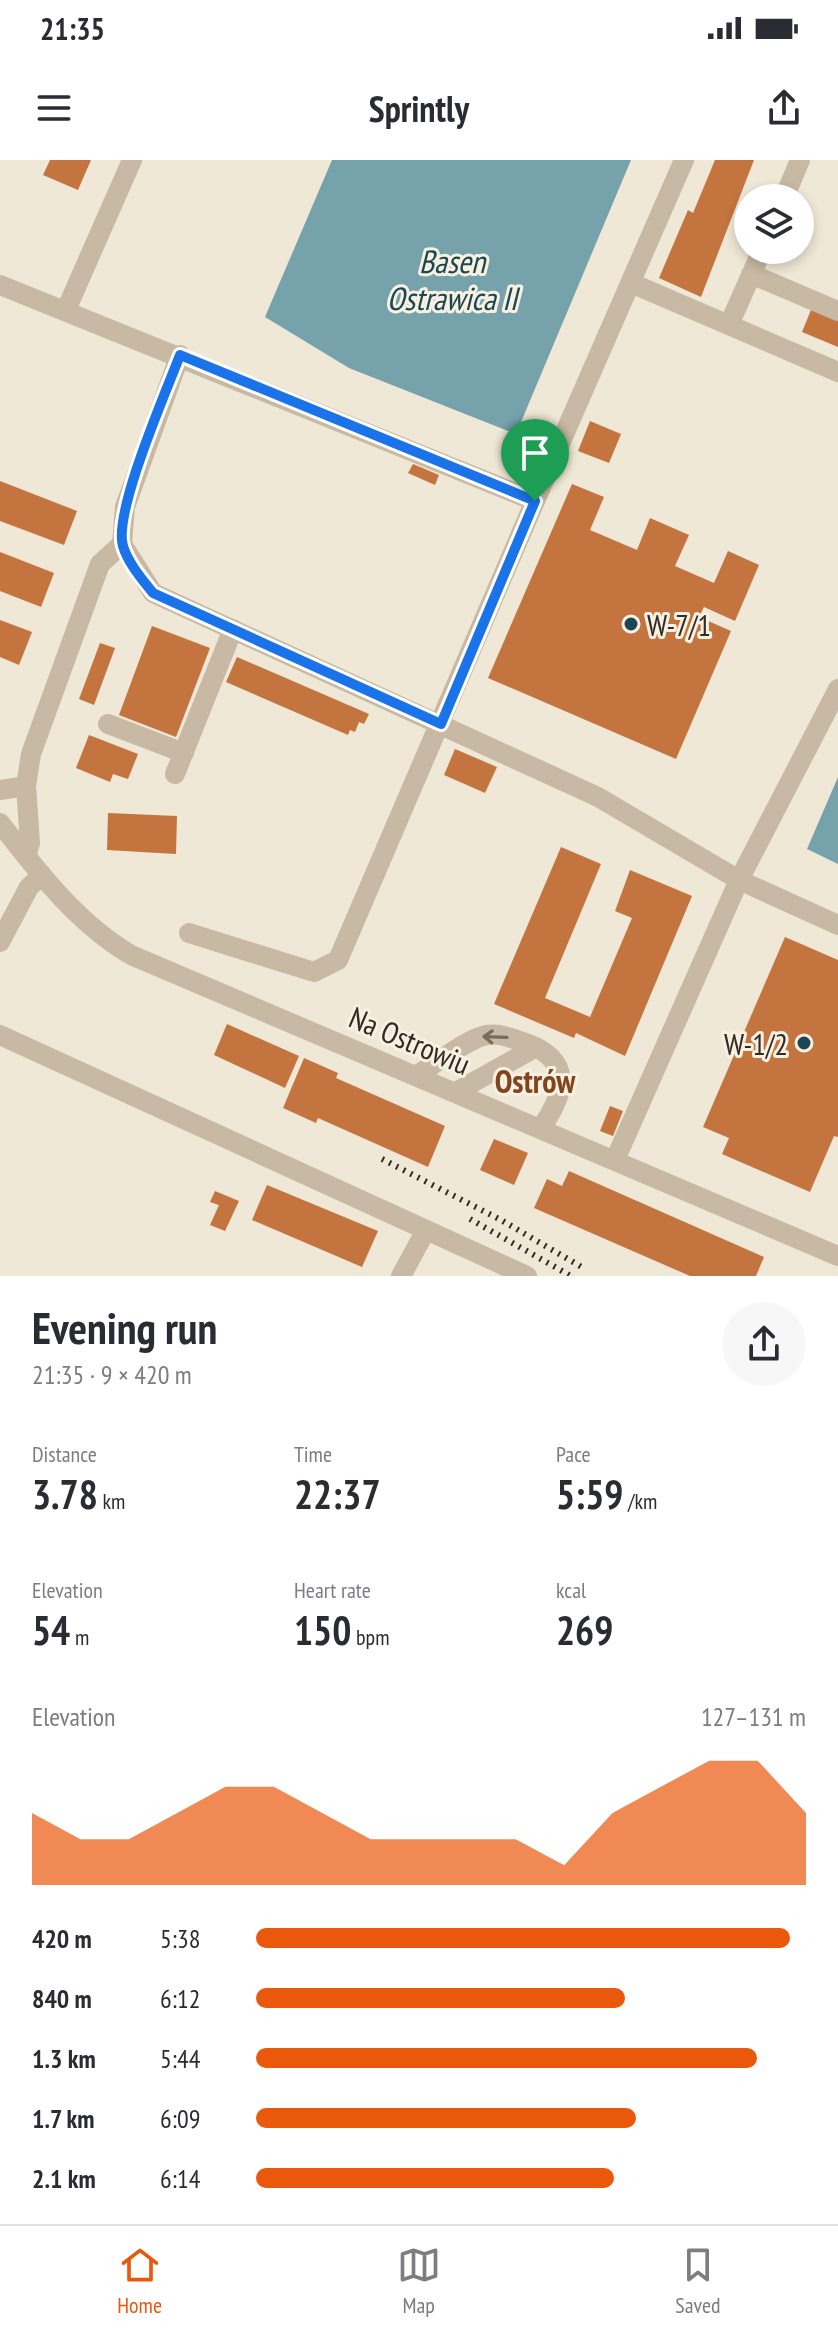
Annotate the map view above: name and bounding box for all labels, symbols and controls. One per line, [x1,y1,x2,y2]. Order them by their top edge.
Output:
text: 21:35 [40,9,105,48]
text: Sprintly [369,85,469,132]
icon: menu [32,86,76,130]
icon: share [762,86,806,130]
map controls [734,184,814,264]
button: layers [734,184,814,264]
water label: Basen Ostrawica II [387,240,521,319]
pin [501,419,569,501]
icon: arrive [513,431,557,475]
place label: W-7/1 [647,605,711,644]
marker: W-7/1 [622,615,640,633]
street label: Na Ostrowiu [344,997,476,1083]
place label: W-1/2 [724,1024,788,1063]
one-way arrow [482,1029,509,1044]
marker: W-1/2 [795,1034,813,1052]
district label: Ostrów [495,1060,576,1102]
text: Evening run [32,1299,217,1356]
button: share [722,1302,806,1386]
text: 21:35 · 9 × 420 m [32,1358,192,1391]
text: Distance [32,1440,97,1468]
text: Time [294,1440,332,1468]
text: Pace [556,1440,591,1468]
text: 3.78 [32,1468,98,1520]
text: 22:37 [294,1468,381,1520]
text: 5:59 [556,1468,623,1520]
text: km [98,1487,125,1515]
text: /km [623,1487,657,1515]
text: Elevation [32,1576,103,1604]
text: Heart rate [294,1576,371,1604]
text: kcal [556,1576,586,1604]
text: 54 [32,1604,70,1656]
text: 150 [294,1604,351,1656]
text: 269 [556,1604,613,1656]
text: m [70,1623,89,1651]
text: bpm [351,1623,389,1651]
text: Elevation [32,1700,115,1733]
text: 127–131 m [701,1700,806,1733]
text: 420 m [32,1922,92,1955]
text: 5:38 [160,1922,200,1955]
text: 840 m [32,1982,92,2015]
text: 6:12 [160,1982,200,2015]
text: 1.3 km [32,2042,96,2075]
text: 5:44 [160,2042,200,2075]
text: 1.7 km [32,2102,95,2135]
text: 6:09 [160,2102,200,2135]
text: 2.1 km [32,2162,96,2195]
text: 6:14 [160,2162,200,2195]
tab: Home [117,2243,162,2319]
tab: Map [397,2243,441,2319]
tab: Saved [675,2243,721,2319]

